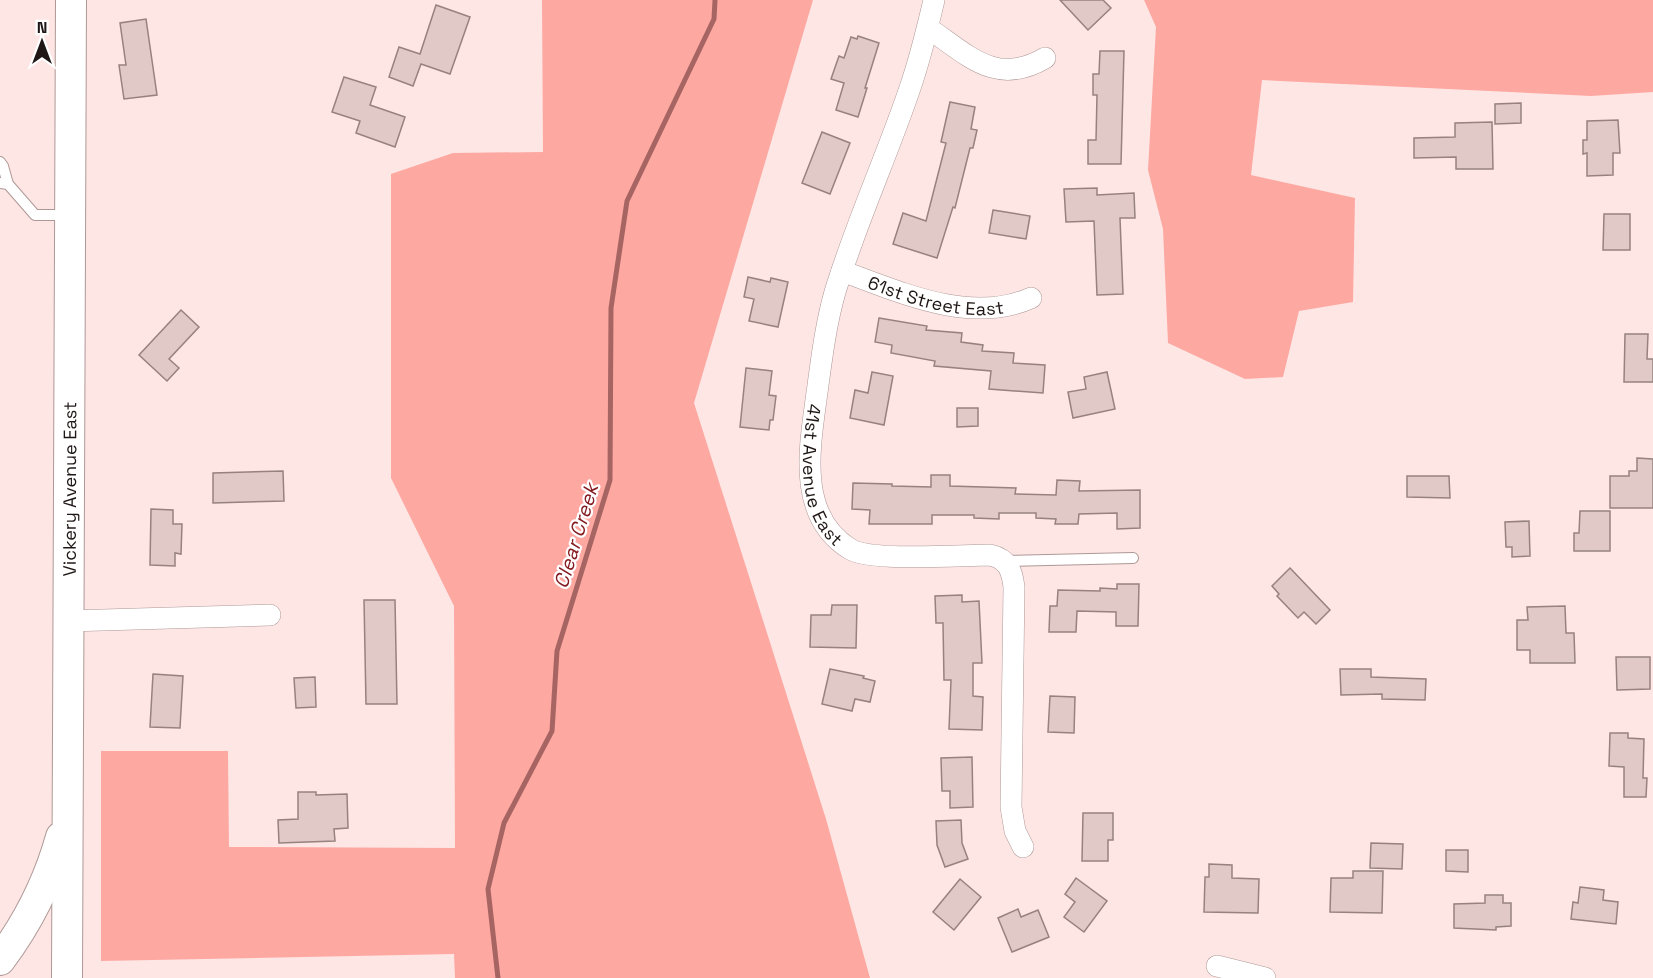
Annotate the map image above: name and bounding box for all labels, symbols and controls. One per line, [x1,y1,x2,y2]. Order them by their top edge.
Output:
north arrow [12,12,72,72]
text: N [37,17,47,38]
street label: 61st Street East [865,270,1005,320]
street label: Vickery Avenue East [57,402,81,576]
street label: 41st Avenue East [798,403,848,550]
water label: Clear Creek [548,478,605,592]

